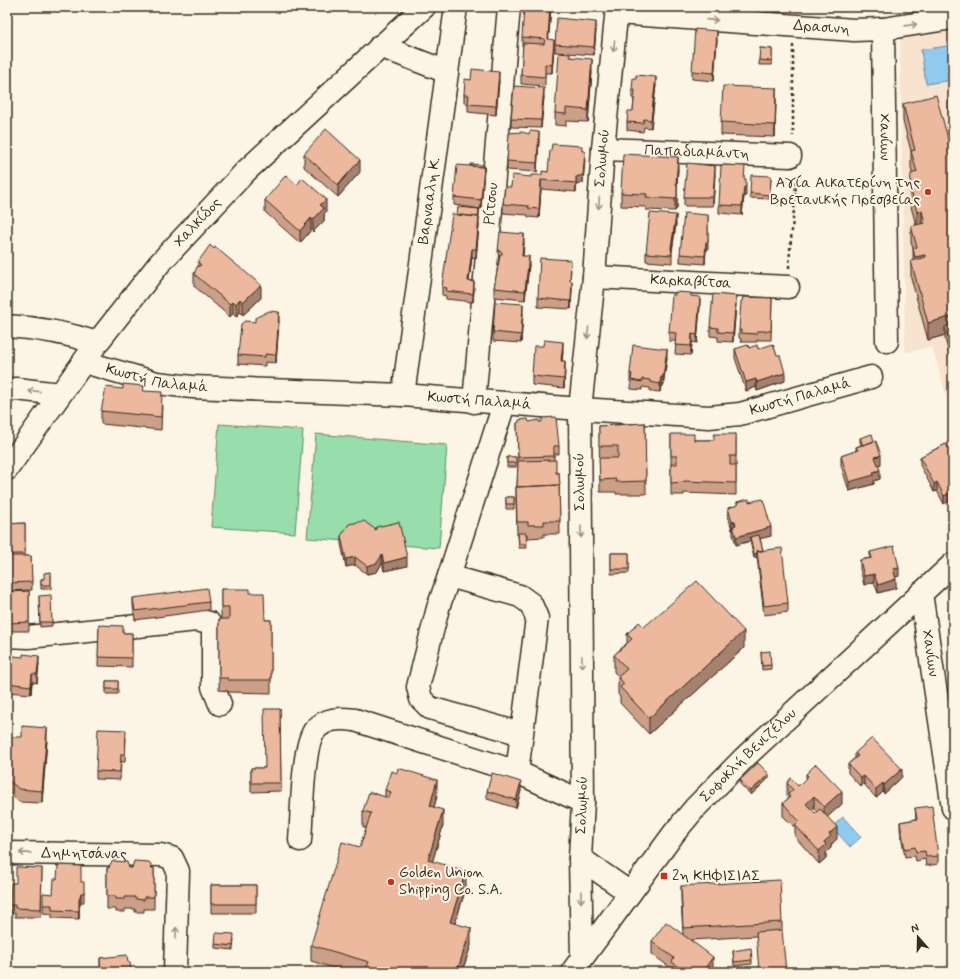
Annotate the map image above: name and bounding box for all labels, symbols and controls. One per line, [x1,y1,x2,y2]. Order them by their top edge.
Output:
one-way arrow [705,16,718,23]
street label: Δρασινη [792,16,851,40]
one-way arrow [904,21,917,29]
one-way arrow [610,39,618,52]
street label: Χανίων [874,113,895,161]
street label: Σολωμού [590,128,615,188]
street label: Παπαδιαμάντη [644,141,750,164]
street label: Βαρνααλη Κ. [414,156,445,245]
place label: Αγία Αικατερίνη της Βρετανικής Πρεσβείας [770,173,920,210]
street label: Ρίτσου [480,182,503,226]
marker: Αγία Αικατερίνη της Βρετανικής Πρεσβείας [923,187,933,197]
street label: Χαλκίδος [170,193,226,252]
one-way arrow [596,196,603,209]
street label: Καρκαβίτσα [650,270,733,294]
one-way arrow [584,326,592,339]
street label: Κωστή Παλαμά [103,359,209,398]
street label: Κωστή Παλαμά [747,373,854,421]
one-way arrow [28,387,41,395]
street label: Κωστή Παλαμά [427,387,533,415]
street label: Σολωμού [569,453,591,511]
one-way arrow [577,525,585,538]
street label: Χανίων [917,629,943,679]
one-way arrow [578,655,586,668]
street label: Σοφοκλή Βενιζέλου [696,704,801,807]
street label: Σολωμού [571,776,593,835]
street label: Δημητσάνας [41,843,127,865]
one-way arrow [19,849,32,857]
place label: Golden Union Shipping Co. S.A. [399,863,502,901]
place label: 2η ΚΗΦΙΣΙΑΣ [672,866,760,886]
marker: 2η ΚΗΦΙΣΙΑΣ [659,871,669,881]
marker: Golden Union Shipping Co. S.A. [386,877,396,887]
one-way arrow [577,890,585,903]
north arrow [898,917,938,957]
text: N [909,921,921,936]
one-way arrow [172,927,180,940]

